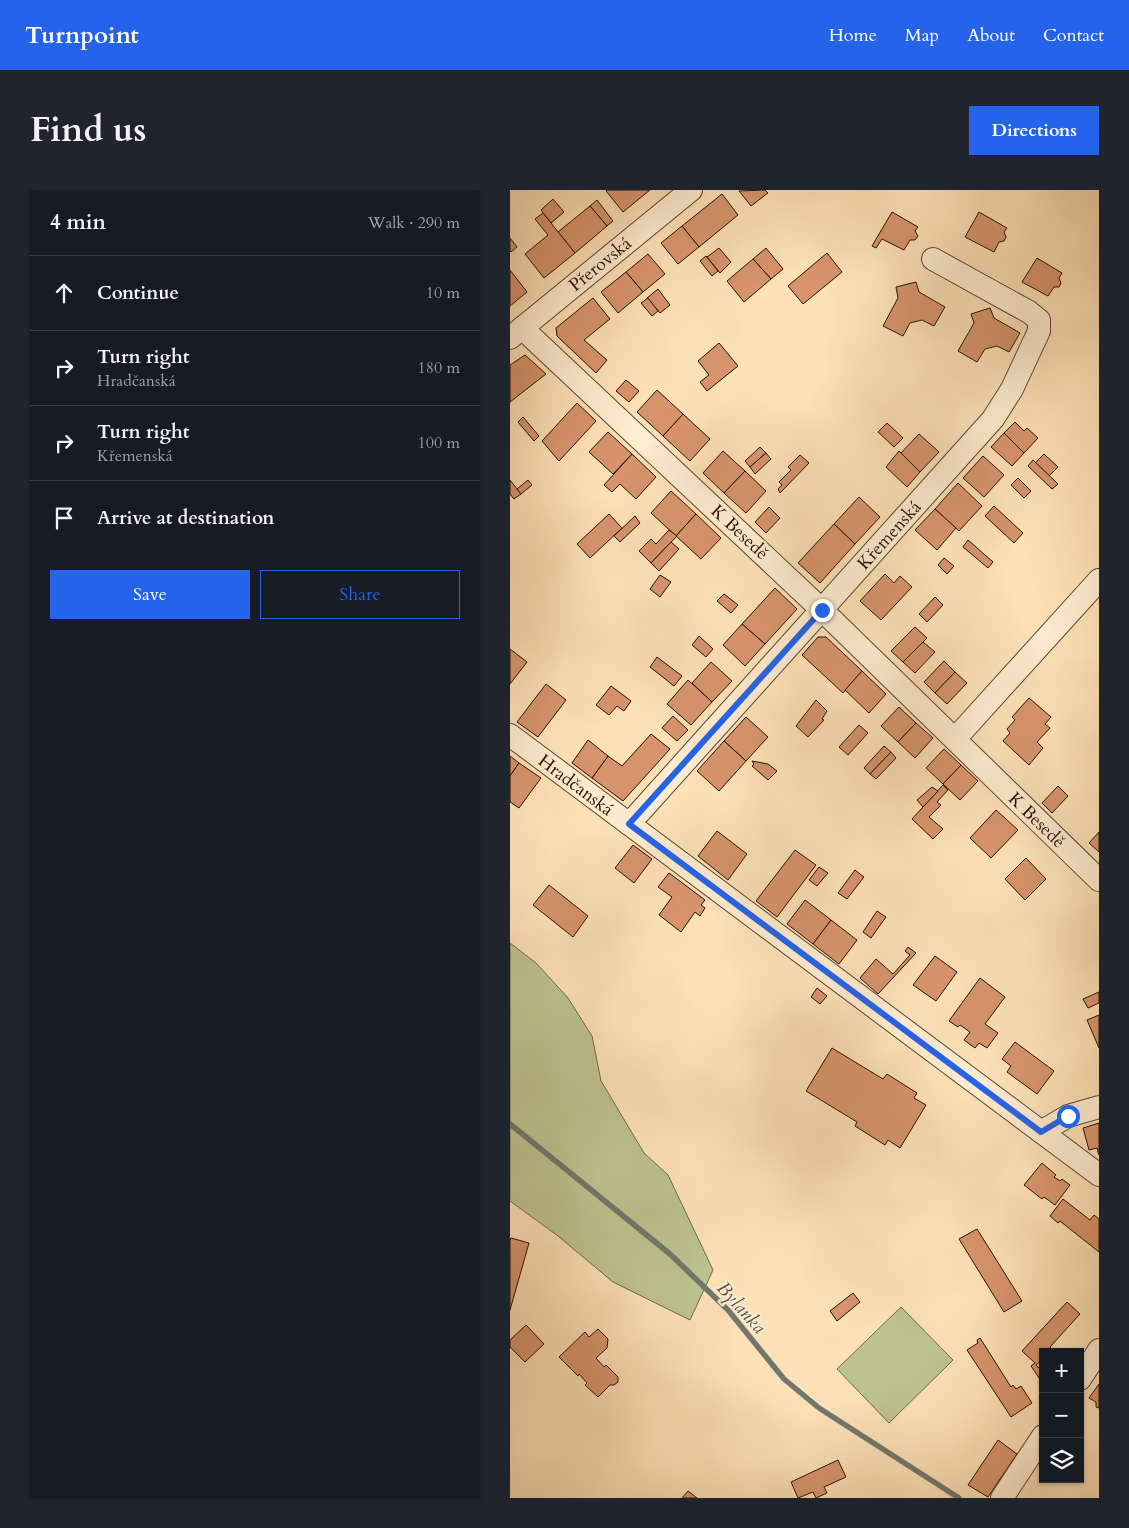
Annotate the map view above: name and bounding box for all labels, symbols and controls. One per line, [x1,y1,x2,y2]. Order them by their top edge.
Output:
text: Turnpoint [25,19,139,52]
text: Home [829,23,877,48]
text: Map [905,23,939,48]
text: About [967,23,1015,48]
text: Contact [1043,23,1104,48]
text: Find us [30,106,146,154]
button: Directions [969,106,1099,155]
text: 4 min [50,208,106,237]
text: Walk · 290 m [368,212,460,234]
street label: Přerovská [564,231,637,297]
icon: ahead [50,279,78,307]
text: Continue [97,280,179,306]
text: 10 m [426,282,460,304]
text: Turn right [97,344,189,370]
icon: right [50,354,78,382]
text: 180 m [418,357,460,379]
text: Hradčanská [97,370,176,392]
text: Turn right [97,419,189,445]
icon: right [50,429,78,457]
text: 100 m [418,432,460,454]
text: Křemenská [97,445,173,467]
street label: Křemenská [852,495,927,575]
street label: K Besedě [705,499,774,566]
icon: arrive [50,504,78,532]
text: Arrive at destination [97,505,274,531]
button: Save [50,570,250,619]
button: Share [260,570,460,619]
route end [811,599,834,622]
street label: Hradčanská [533,749,619,822]
street label: K Besedě [1003,787,1071,854]
route start [1057,1105,1080,1128]
water label: Bylanka [711,1276,772,1340]
map controls [1039,1348,1084,1483]
button: + [1039,1348,1084,1393]
button: − [1039,1393,1084,1438]
button: layers [1039,1438,1084,1483]

